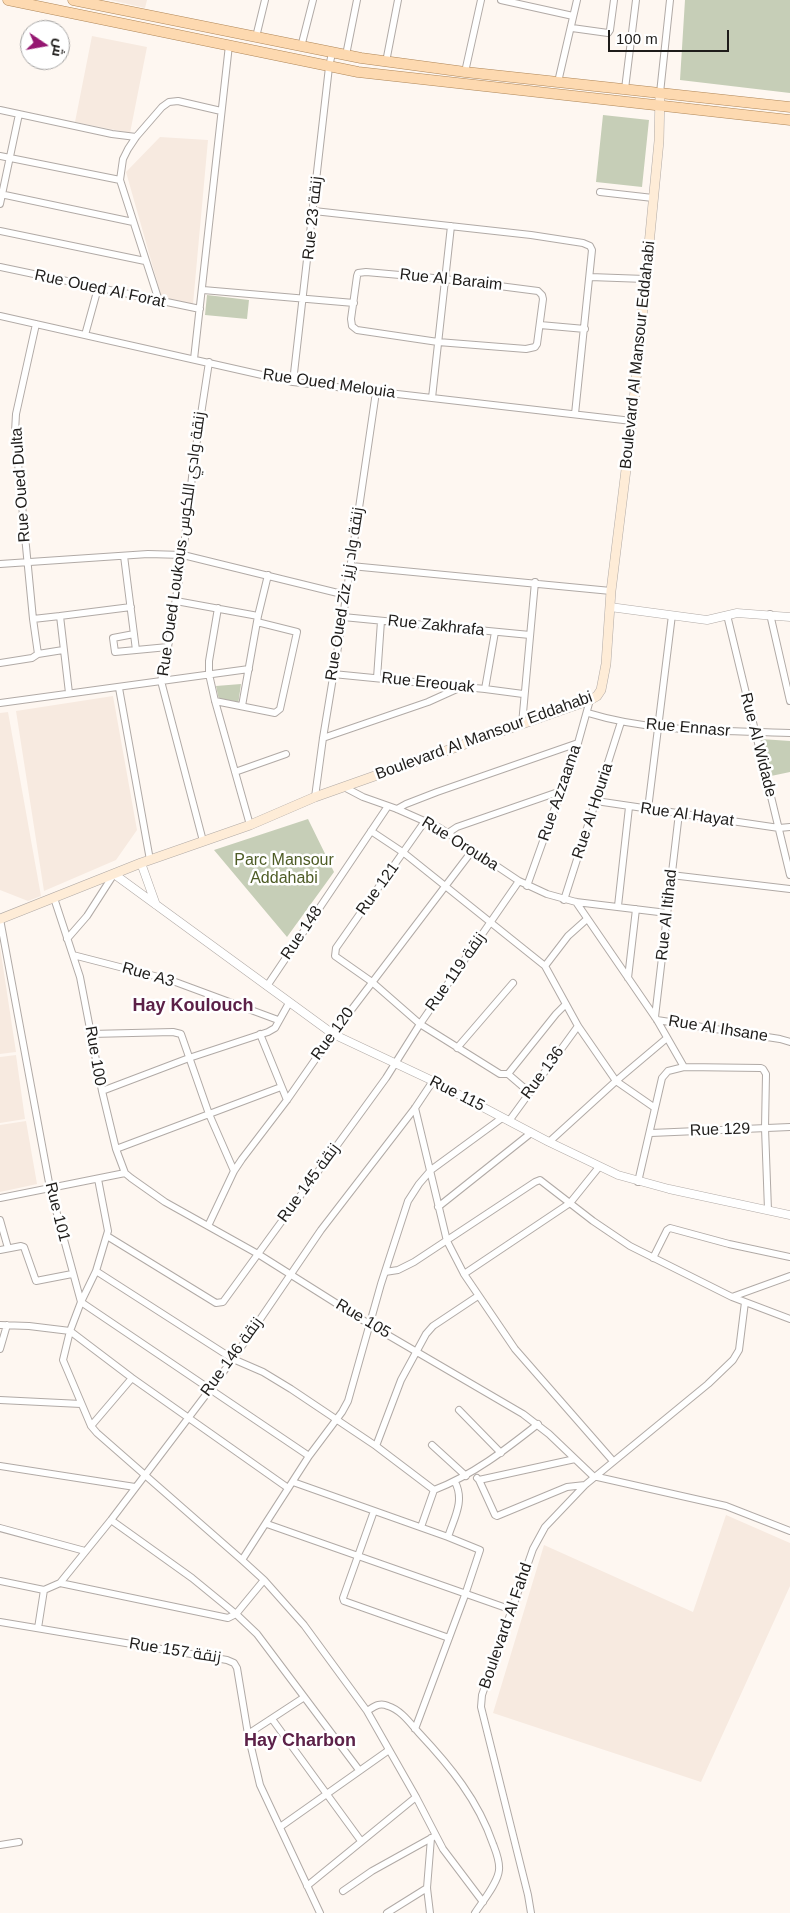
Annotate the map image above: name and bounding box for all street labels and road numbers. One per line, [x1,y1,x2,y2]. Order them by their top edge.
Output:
street label: Rue 23 زنقة [299,175,327,261]
street label: Boulevard Al Mansour Eddahabi [616,240,660,470]
street label: Rue Al Baraim [399,265,503,295]
street label: Rue Oued Al Forat [33,266,167,312]
street label: Rue Oued Melouia [262,365,396,403]
street label: Rue Oued Loukous زنقة وادي اللكوس [154,410,210,678]
street label: Rue Oued Dulta [7,427,35,543]
street label: Rue Oued Ziz زنقة واد زيز [322,506,368,682]
street label: Rue Zakhrafa [387,611,485,641]
street label: Rue Ereouak [381,669,475,697]
street label: Boulevard Al Mansour Eddahabi [373,688,595,784]
street label: Rue Al Widade [736,691,780,799]
street label: Rue Ennasr [645,715,731,741]
street label: Rue Azzaama [535,742,585,844]
street label: Rue Al Houria [568,761,618,861]
street label: Rue Al Hayat [639,799,735,831]
street label: Rue Orouba [418,813,502,875]
street label: Rue 121 [352,859,404,919]
street label: Rue Al Itihad [653,868,681,962]
street label: Rue 148 [277,903,327,963]
street label: Rue 119 زنقة [422,929,490,1015]
street label: Rue A3 [120,958,176,992]
street label: Rue 120 [307,1004,359,1064]
street label: Rue Al Ihsane [667,1012,769,1046]
street label: Rue 100 [80,1025,110,1087]
street label: Rue 136 [517,1043,569,1103]
street label: Rue 115 [426,1072,488,1116]
street label: Rue 129 [689,1119,751,1141]
street label: Rue 145 زنقة [274,1140,344,1226]
street label: Rue 101 [40,1180,74,1244]
street label: Rue 105 [332,1295,394,1343]
street label: Rue 146 زنقة [197,1314,267,1400]
street label: Boulevard Al Fahd [475,1561,537,1691]
street label: Rue 157 زنقة [128,1634,222,1668]

